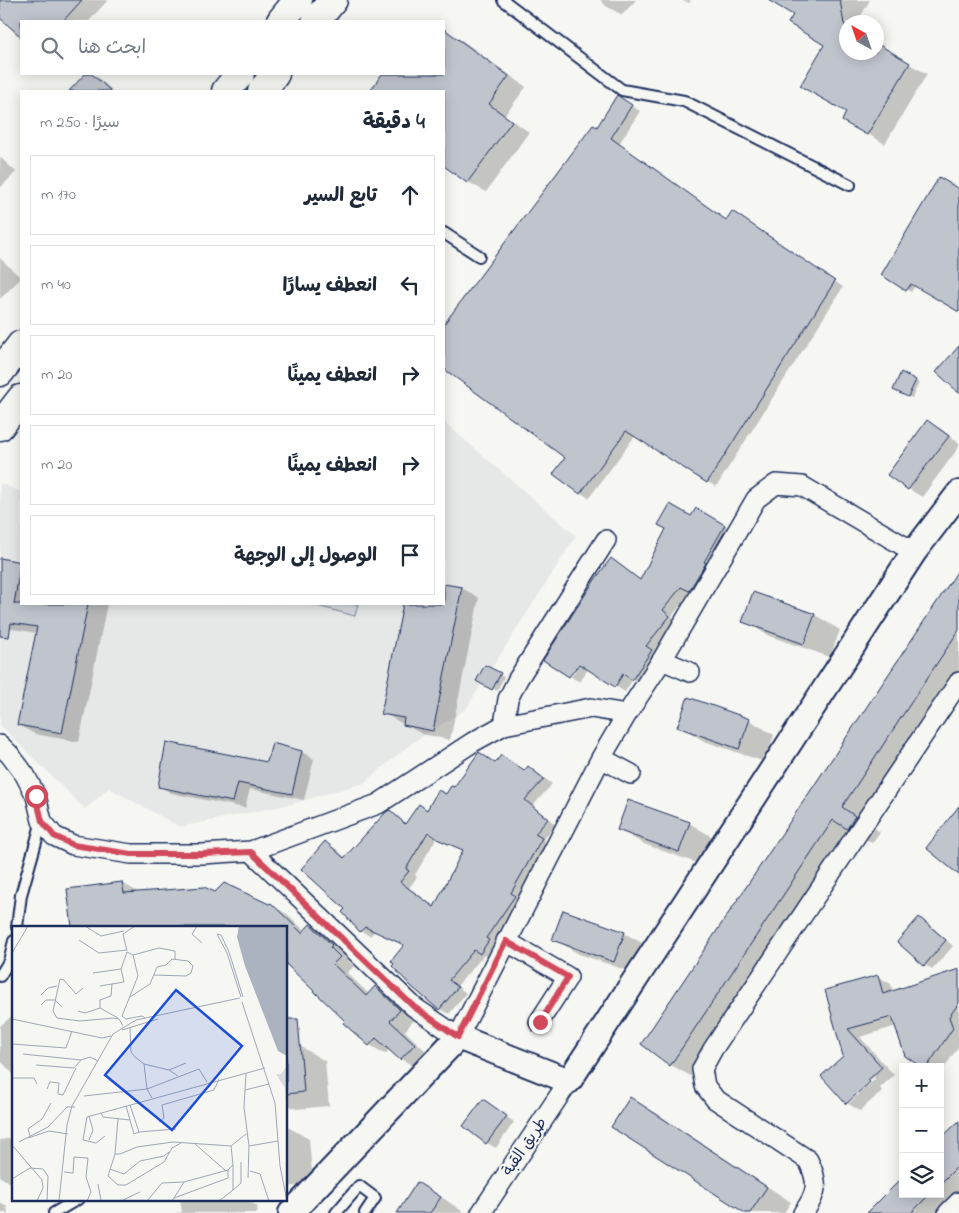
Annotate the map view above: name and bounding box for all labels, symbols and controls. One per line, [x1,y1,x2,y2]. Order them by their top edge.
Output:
north arrow [839,15,884,60]
search box [20,20,445,75]
icon: search [38,34,66,62]
text: ابحث هنا [78,35,146,62]
text: 4 دقيقة [363,108,425,138]
text: سيرًا · 250 m [40,111,120,135]
icon: ahead [396,181,424,209]
text: 170 m [41,183,76,207]
text: تابع السير [305,183,377,210]
icon: left [396,271,424,299]
text: 40 m [41,273,71,297]
text: انعطف يسارًا [282,273,377,300]
icon: right [396,361,424,389]
text: 20 m [41,363,72,387]
text: انعطف يمينًا [287,363,377,390]
icon: right [396,451,424,479]
text: 20 m [41,453,72,477]
text: انعطف يمينًا [287,453,377,480]
icon: arrive [396,541,424,569]
text: الوصول إلى الوجهة [234,543,377,570]
route start [25,785,48,808]
inset map [12,926,288,1200]
route end [529,1011,552,1034]
map controls [899,1063,944,1198]
button: + [899,1063,944,1108]
button: − [899,1108,944,1153]
street label: طريق القبة [497,1113,553,1181]
button: layers [899,1153,944,1198]

